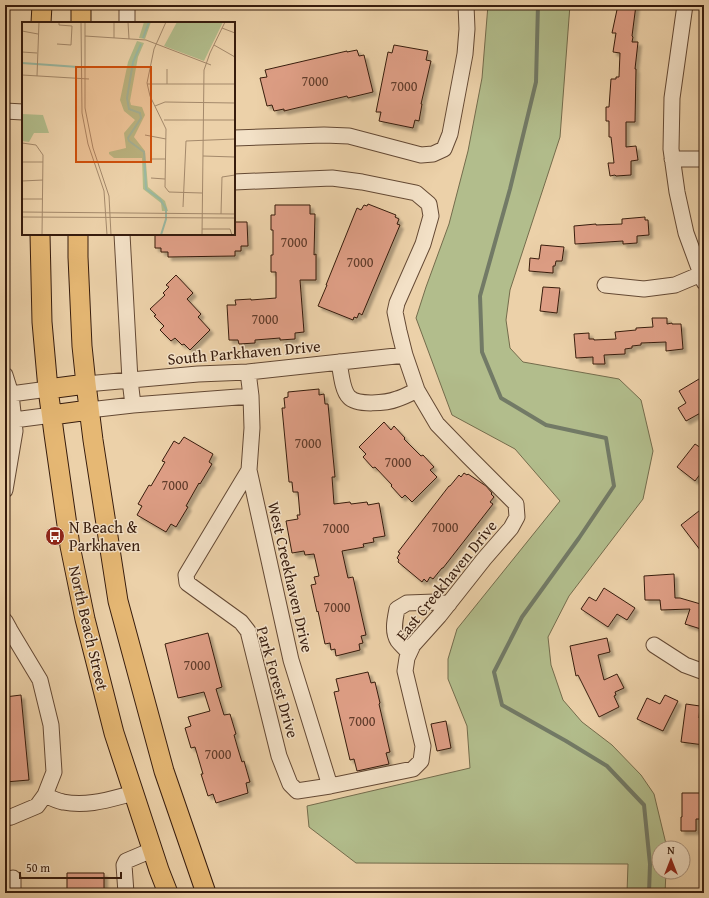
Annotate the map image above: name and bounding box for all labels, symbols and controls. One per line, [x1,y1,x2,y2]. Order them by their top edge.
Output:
inset map [22,22,235,235]
house number: 7000 [302,71,329,91]
house number: 7000 [391,76,418,96]
house number: 7000 [281,232,308,252]
house number: 7000 [347,252,374,272]
house number: 7000 [252,309,279,329]
street label: South Parkhaven Drive [167,333,321,371]
house number: 7000 [295,433,322,453]
house number: 7000 [385,452,412,472]
house number: 7000 [162,475,189,495]
street label: West Creekhaven Drive [262,499,320,655]
street label: East Creekhaven Drive [390,514,502,646]
place label: N Beach & Parkhaven [69,515,140,557]
house number: 7000 [432,517,459,537]
house number: 7000 [323,518,350,538]
bus stop icon: N Beach & Parkhaven [44,525,66,547]
street label: North Beach Street [63,563,115,693]
house number: 7000 [324,597,351,617]
street label: Park Forest Drive [251,623,305,741]
house number: 7000 [184,655,211,675]
house number: 7000 [349,711,376,731]
house number: 7000 [205,744,232,764]
north arrow [651,840,691,880]
text: N [667,842,675,858]
scale bar [20,854,121,880]
text: 50 m [26,859,50,876]

